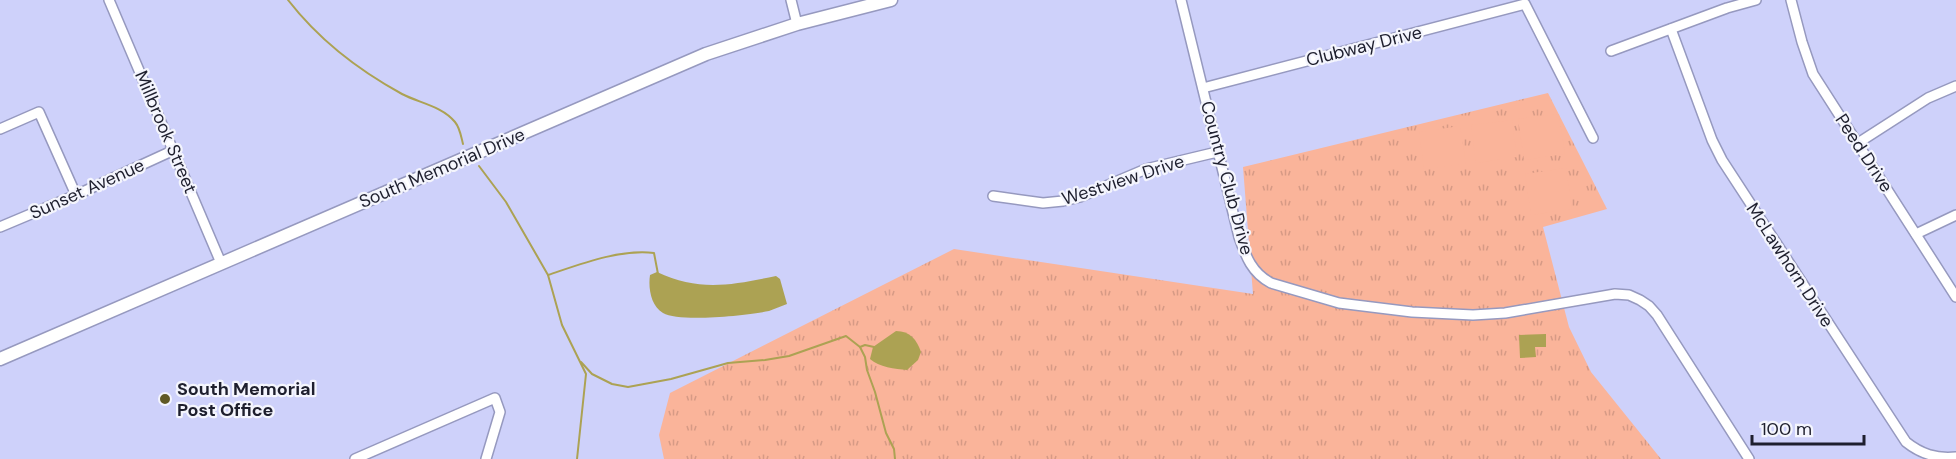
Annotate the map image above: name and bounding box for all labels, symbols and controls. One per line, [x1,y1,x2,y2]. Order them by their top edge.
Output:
street label: Clubway Drive [1304,20,1424,72]
street label: Millbrook Street [129,67,203,197]
street label: Country Club Drive [1195,98,1259,258]
street label: Peed Drive [1830,109,1898,197]
street label: South Memorial Drive [355,122,529,214]
street label: Westview Drive [1059,149,1187,211]
street label: Sunset Avenue [26,153,148,225]
street label: McLawhorn Drive [1741,198,1839,332]
place label: South Memorial Post Office [177,377,315,422]
marker: South Memorial Post Office [158,392,172,406]
scale bar [1752,408,1864,446]
text: 100 m [1761,417,1812,441]

